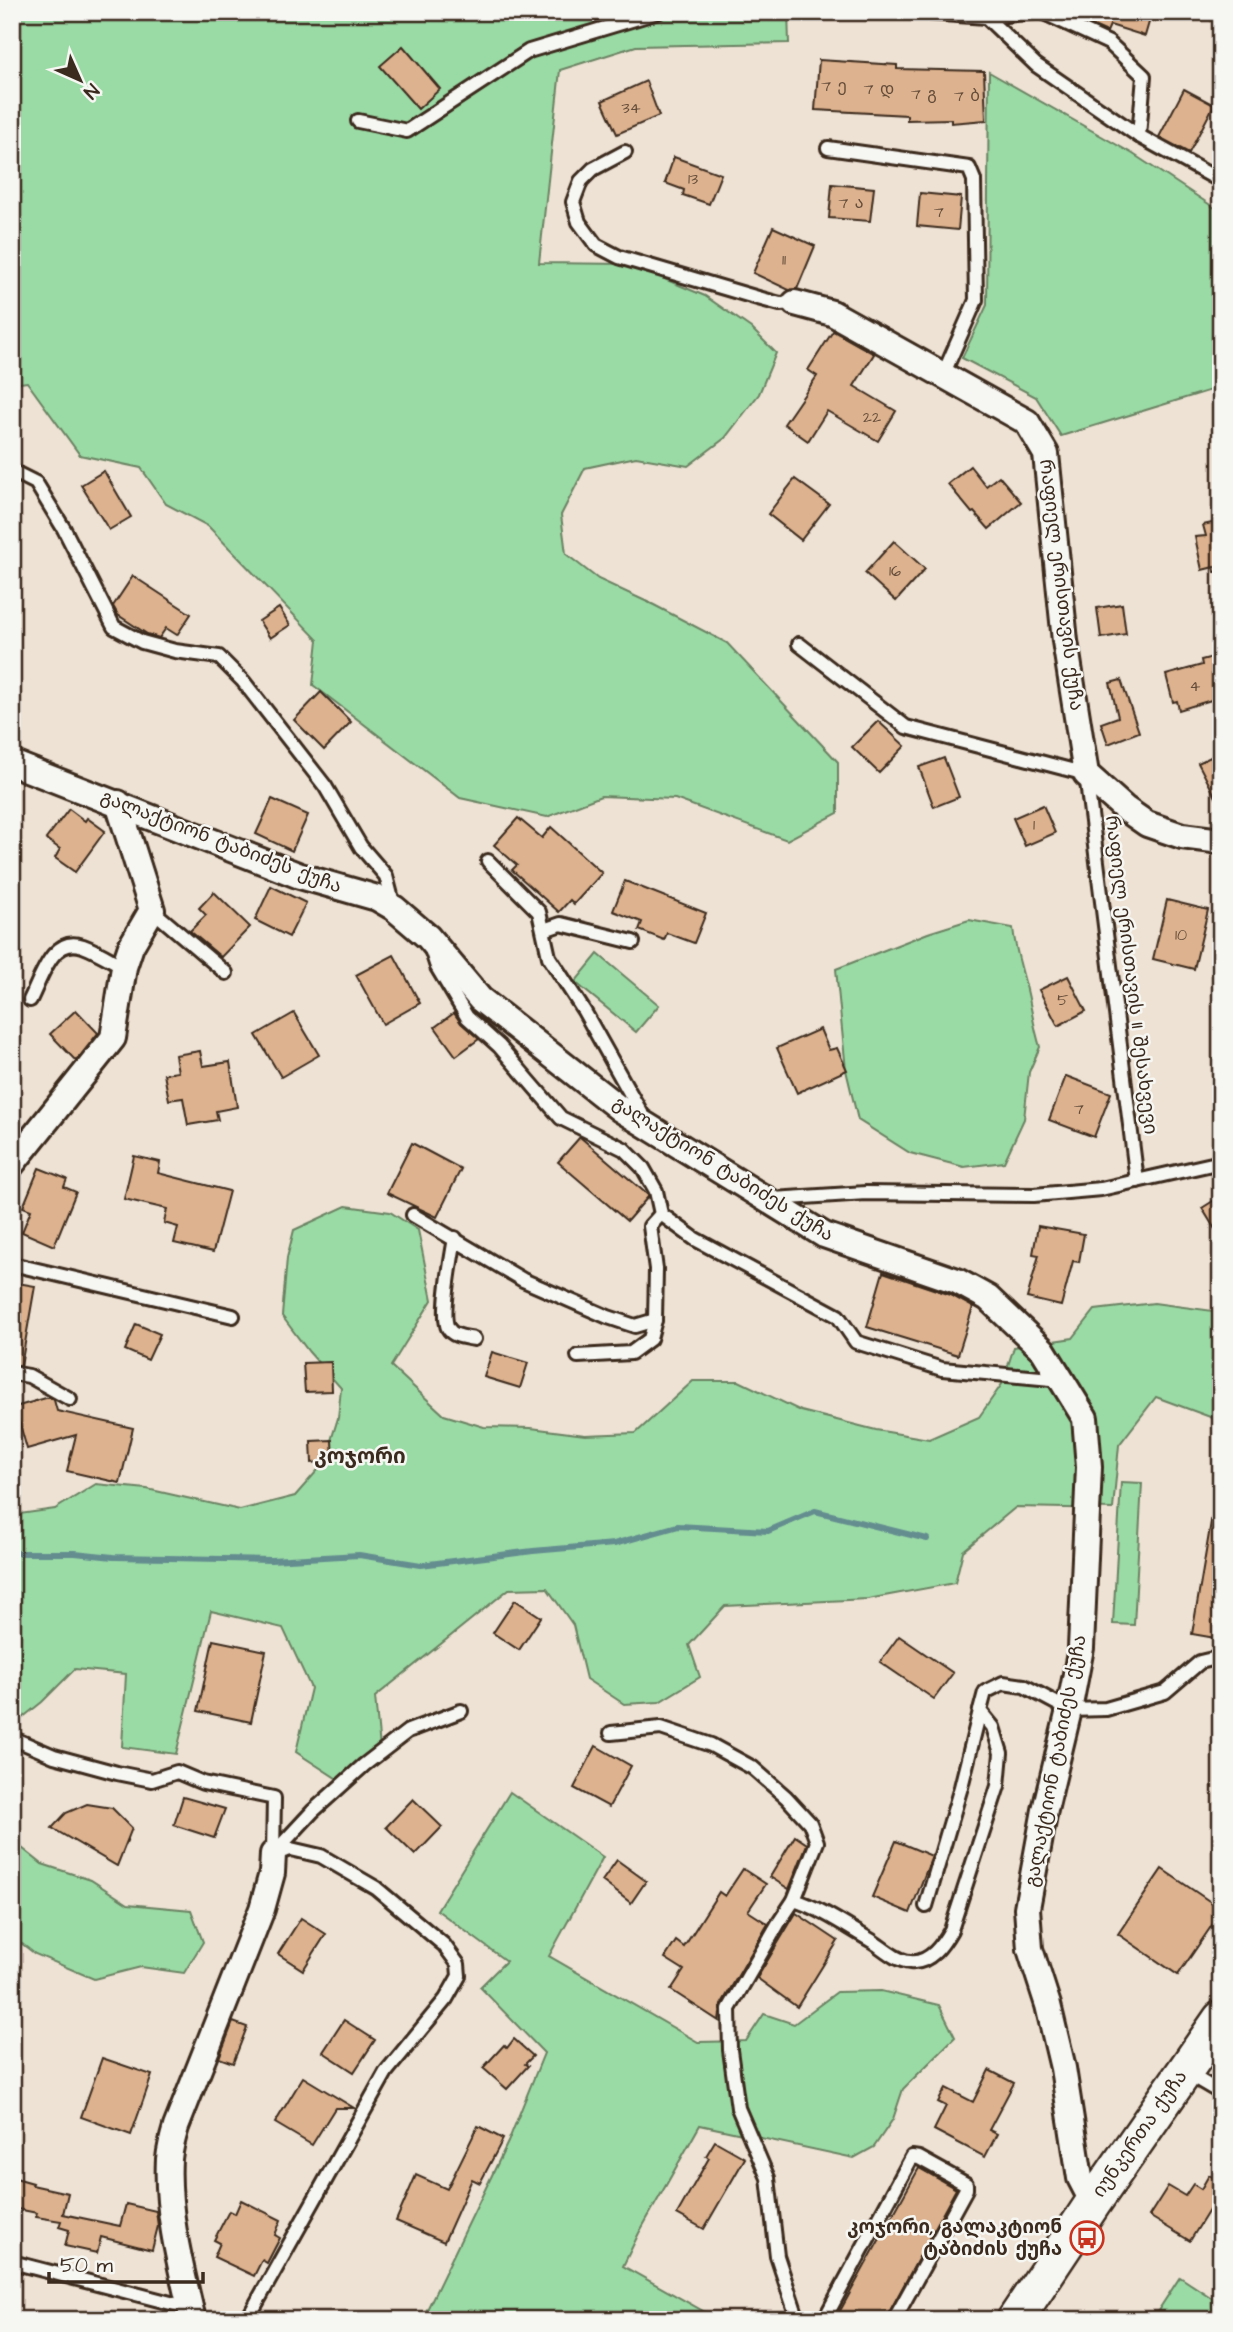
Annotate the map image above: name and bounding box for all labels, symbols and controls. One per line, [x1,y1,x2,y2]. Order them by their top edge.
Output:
north arrow [46,46,116,116]
house number: 7 ე [821,75,847,97]
text: N [77,77,105,105]
house number: 7 დ [864,78,894,100]
house number: 7 გ [911,83,937,105]
house number: 7 ბ [954,85,980,107]
house number: 34 [621,97,641,119]
house number: 13 [688,168,698,190]
house number: 7 ა [838,192,864,214]
house number: 7 [934,201,944,223]
house number: 11 [782,249,786,271]
house number: 22 [863,406,881,428]
street label: რაფიელ ერისთავის ქუჩა [1032,458,1090,712]
house number: 16 [889,560,901,582]
house number: 4 [1190,675,1201,697]
street label: გალაქტიონ ტაბიძეს ქუჩა [97,783,345,901]
house number: 1 [1033,814,1035,836]
street label: რაფიელ ერისთავის II შესახვევი [1098,814,1164,1136]
house number: 10 [1175,924,1187,946]
house number: 5 [1057,989,1069,1011]
street label: გალაქტიონ ტაბიძეს ქუჩა [607,1090,839,1248]
house number: 7 [1074,1098,1084,1120]
district label: კოჯორი [314,1442,406,1471]
street label: გალაქტიონ ტაბიძეს ქუჩა [1018,1633,1094,1889]
street label: იუნკერთა ქუჩა [1086,2065,1194,2203]
place label: კოჯორი, გალაკტიონ ტაბიძის ქუჩა [847,2214,1062,2263]
bus stop icon: კოჯორი, გალაკტიონ ტაბიძის ქუჩა [1068,2219,1106,2257]
scale bar [49,2241,203,2285]
text: 50 m [60,2251,114,2280]

